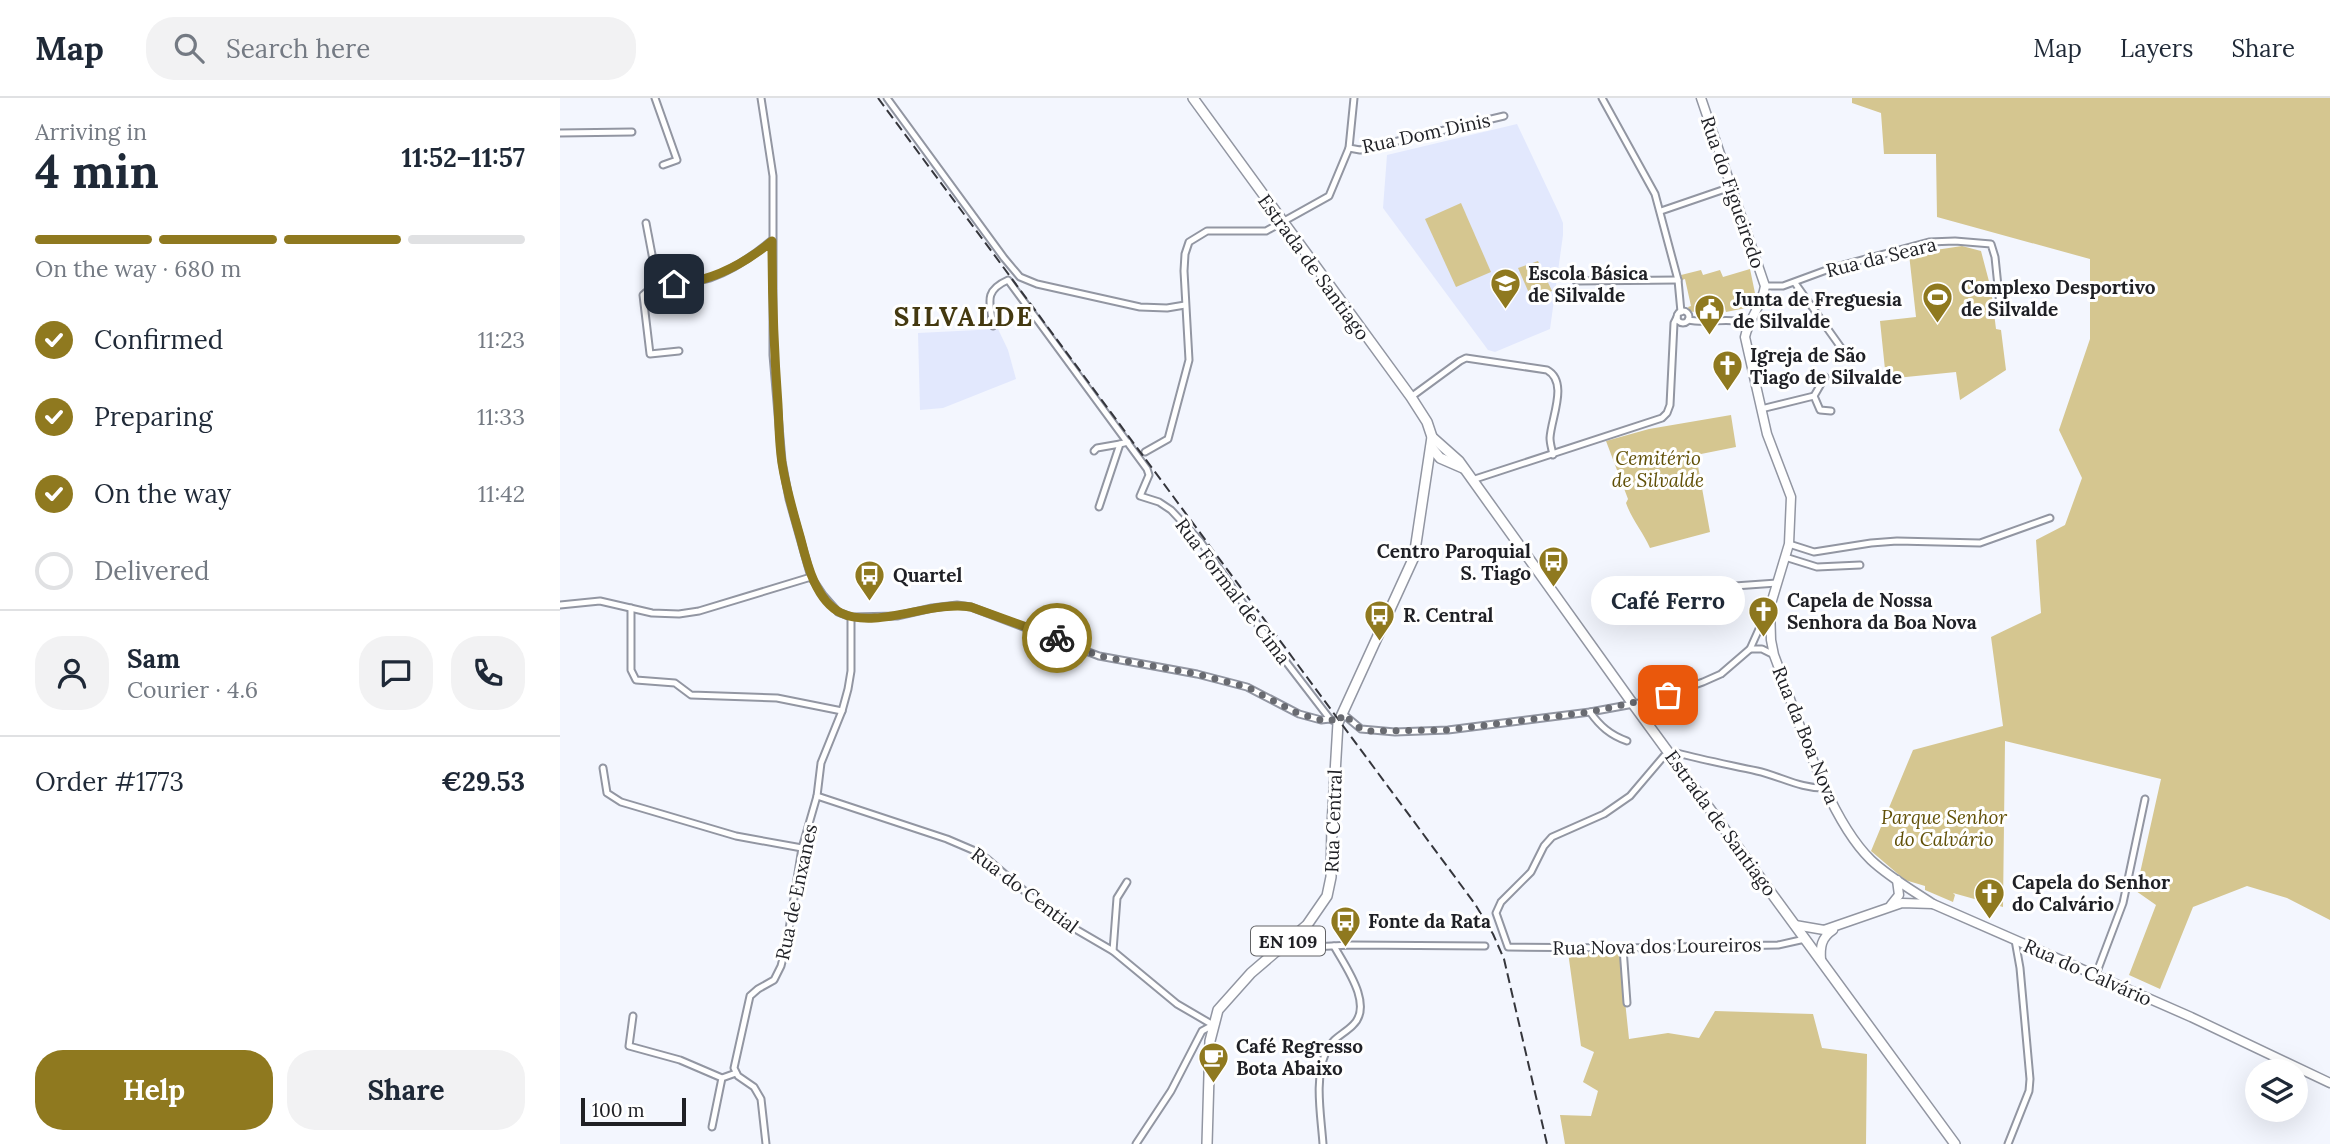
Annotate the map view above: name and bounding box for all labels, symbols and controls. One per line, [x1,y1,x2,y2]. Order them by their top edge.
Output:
search box [146,17,636,80]
text: Map [35,27,104,69]
icon: search [170,29,208,67]
text: Search here [226,32,370,65]
text: Map [2033,33,2082,64]
text: Layers [2120,33,2193,64]
text: Share [2231,33,2295,64]
street label: Rua Dom Dinis [1360,108,1493,158]
street label: Rua do Figueiredo [1696,113,1770,271]
text: Arriving in [35,117,147,146]
text: 11:52–11:57 [401,141,525,174]
text: 4 min [35,142,159,201]
street label: Estrada de Santiago [1253,189,1375,345]
street label: Rua da Seara [1823,232,1939,282]
text: On the way · 680 m [35,254,241,283]
pin [644,254,704,314]
place label: Escola Básica de Silvalde [1528,261,1648,307]
icon: home [655,265,693,303]
school or university icon: Escola Básica de Silvalde [1488,267,1522,311]
place label: Complexo Desportivo de Silvalde [1961,275,2156,321]
sports icon: Complexo Desportivo de Silvalde [1921,281,1955,325]
place label: Junta de Freguesia de Silvalde [1733,287,1902,333]
public building icon: Junta de Freguesia de Silvalde [1693,293,1727,337]
district label: SILVALDE [894,300,1034,333]
icon: check [35,321,73,359]
text: Confirmed [94,323,223,356]
text: 11:23 [478,325,525,354]
place label: Igreja de São Tiago de Silvalde [1750,343,1902,389]
church icon: Igreja de São Tiago de Silvalde [1710,349,1744,393]
icon: check [35,398,73,436]
text: Preparing [94,400,213,433]
text: 11:33 [477,402,525,431]
park label: Cemitério de Silvalde [1612,446,1704,492]
icon: check [35,475,73,513]
text: On the way [94,477,231,510]
text: 11:42 [478,479,525,508]
street label: Rua Formal de Cima [1170,513,1296,669]
place label: Centro Paroquial S. Tiago [1377,539,1531,585]
bus stop icon: Centro Paroquial S. Tiago [1537,545,1571,589]
text: Delivered [94,554,210,587]
bus stop icon: Quartel [853,558,887,602]
place label: Quartel [893,563,963,587]
callout: Café Ferro [1591,576,1745,625]
text: Café Ferro [1611,586,1725,615]
place label: Capela de Nossa Senhora da Boa Nova [1787,588,1977,634]
church icon: Capela de Nossa Senhora da Boa Nova [1747,594,1781,638]
bus stop icon: R. Central [1363,598,1397,642]
courier [1022,603,1092,673]
place label: R. Central [1403,603,1494,627]
icon: bike [1038,619,1076,657]
button: person [35,636,109,710]
button: chat [359,636,433,710]
button: phone [451,636,525,710]
text: Sam [127,642,180,675]
street label: Rua da Boa Nova [1767,663,1845,808]
pin [1638,665,1698,725]
text: Courier · 4.6 [127,675,258,704]
icon: bag [1649,676,1687,714]
street label: Estrada de Santiago [1660,745,1782,901]
text: Order #1773 [35,765,184,798]
text: €29.53 [441,765,525,798]
street label: Rua Central [1319,769,1347,873]
park label: Parque Senhor do Calvário [1881,805,2007,851]
street label: Rua de Enxanes [770,822,822,962]
street label: Rua do Cential [967,842,1083,938]
place label: Capela do Senhor do Calvário [2012,870,2170,916]
church icon: Capela do Senhor do Calvário [1972,876,2006,920]
bus stop icon: Fonte da Rata [1328,904,1362,948]
place label: Fonte da Rata [1368,909,1491,933]
road number: EN 109 [1251,926,1325,956]
street label: Rua Nova dos Loureiros [1552,932,1762,960]
street label: Rua do Calvário [2020,933,2156,1011]
place label: Café Regresso Bota Abaixo [1236,1034,1363,1080]
cafe icon: Café Regresso Bota Abaixo [1196,1040,1230,1084]
button: Help [35,1050,273,1130]
button: Share [287,1050,525,1130]
map controls [2245,1059,2308,1122]
button: layers [2245,1059,2308,1122]
scale bar [581,1095,686,1127]
text: 100 m [592,1098,645,1122]

